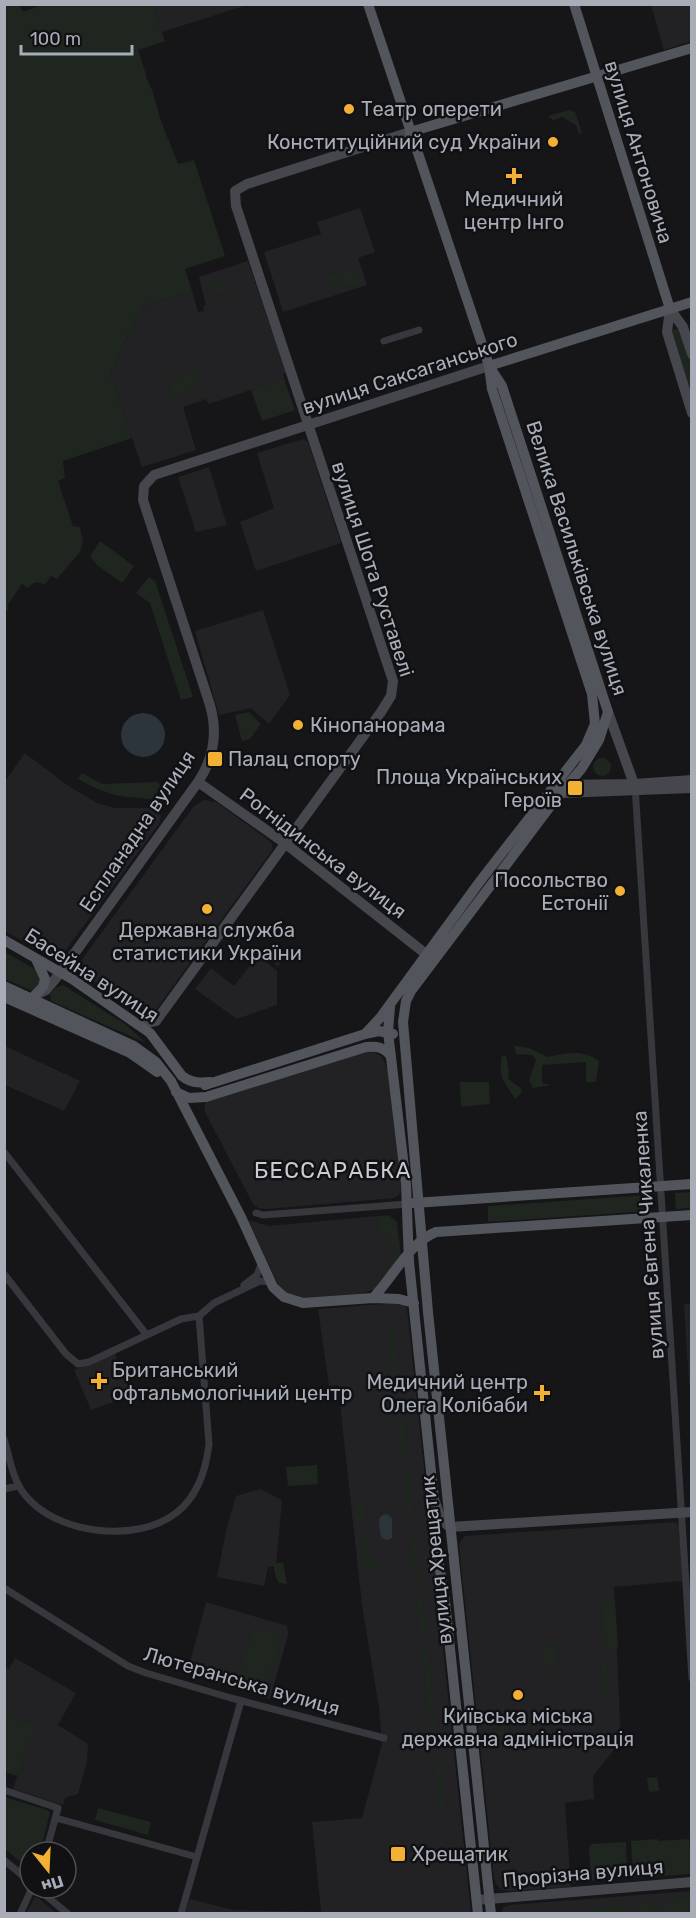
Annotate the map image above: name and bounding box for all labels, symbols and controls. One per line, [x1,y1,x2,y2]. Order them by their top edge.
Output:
scale bar [21,18,132,56]
text: 100 m [30,28,81,50]
street label: вулиця Антоновича [600,58,678,246]
place label: Театр оперети [361,97,502,121]
marker: Театр оперети [342,102,356,116]
place label: Конституційний суд України [267,130,541,154]
marker: Конституційний суд України [546,135,560,149]
marker: Медичний центр Інго [505,167,523,185]
place label: Медичний центр Інго [464,187,564,234]
street label: вулиця Саксаганського [299,327,521,419]
street label: Велика Васильківська вулиця [521,418,633,698]
street label: вулиця Шота Руставелі [327,458,419,680]
place label: Кінопанорама [310,713,445,737]
marker: Кінопанорама [291,718,305,732]
street label: Еспланадна вулиця [74,746,200,916]
place label: Палац спорту [228,747,361,771]
marker: Палац спорту [206,750,224,768]
place label: Площа Українських Героїв [376,765,562,812]
marker: Площа Українських Героїв [566,779,584,797]
street label: Рогнідинська вулиця [235,782,411,924]
place label: Посольство Естонії [494,868,609,915]
marker: Посольство Естонії [613,884,627,898]
marker: Державна служба статистики України [200,902,214,916]
place label: Державна служба статистики України [112,918,302,965]
street label: Басейна вулиця [20,923,164,1027]
street label: вулиця Євгена Чикаленка [627,1110,669,1360]
district label: БЕССАРАБКА [254,1157,412,1184]
place label: Британський офтальмологічний центр [112,1358,353,1405]
place label: Медичний центр Олега Колібаби [366,1370,528,1417]
marker: Британський офтальмологічний центр [90,1372,108,1390]
marker: Медичний центр Олега Колібаби [533,1384,551,1402]
street label: вулиця Хрещатик [415,1474,457,1646]
street label: Лютеранська вулиця [141,1641,343,1721]
marker: Київська міська державна адміністрація [511,1688,525,1702]
place label: Київська міська державна адміністрація [402,1704,634,1751]
north arrow [18,1840,78,1900]
place label: Хрещатик [412,1842,508,1866]
marker: Хрещатик [389,1845,407,1863]
street label: Прорізна вулиця [502,1854,664,1892]
text: Пн [39,1871,66,1896]

